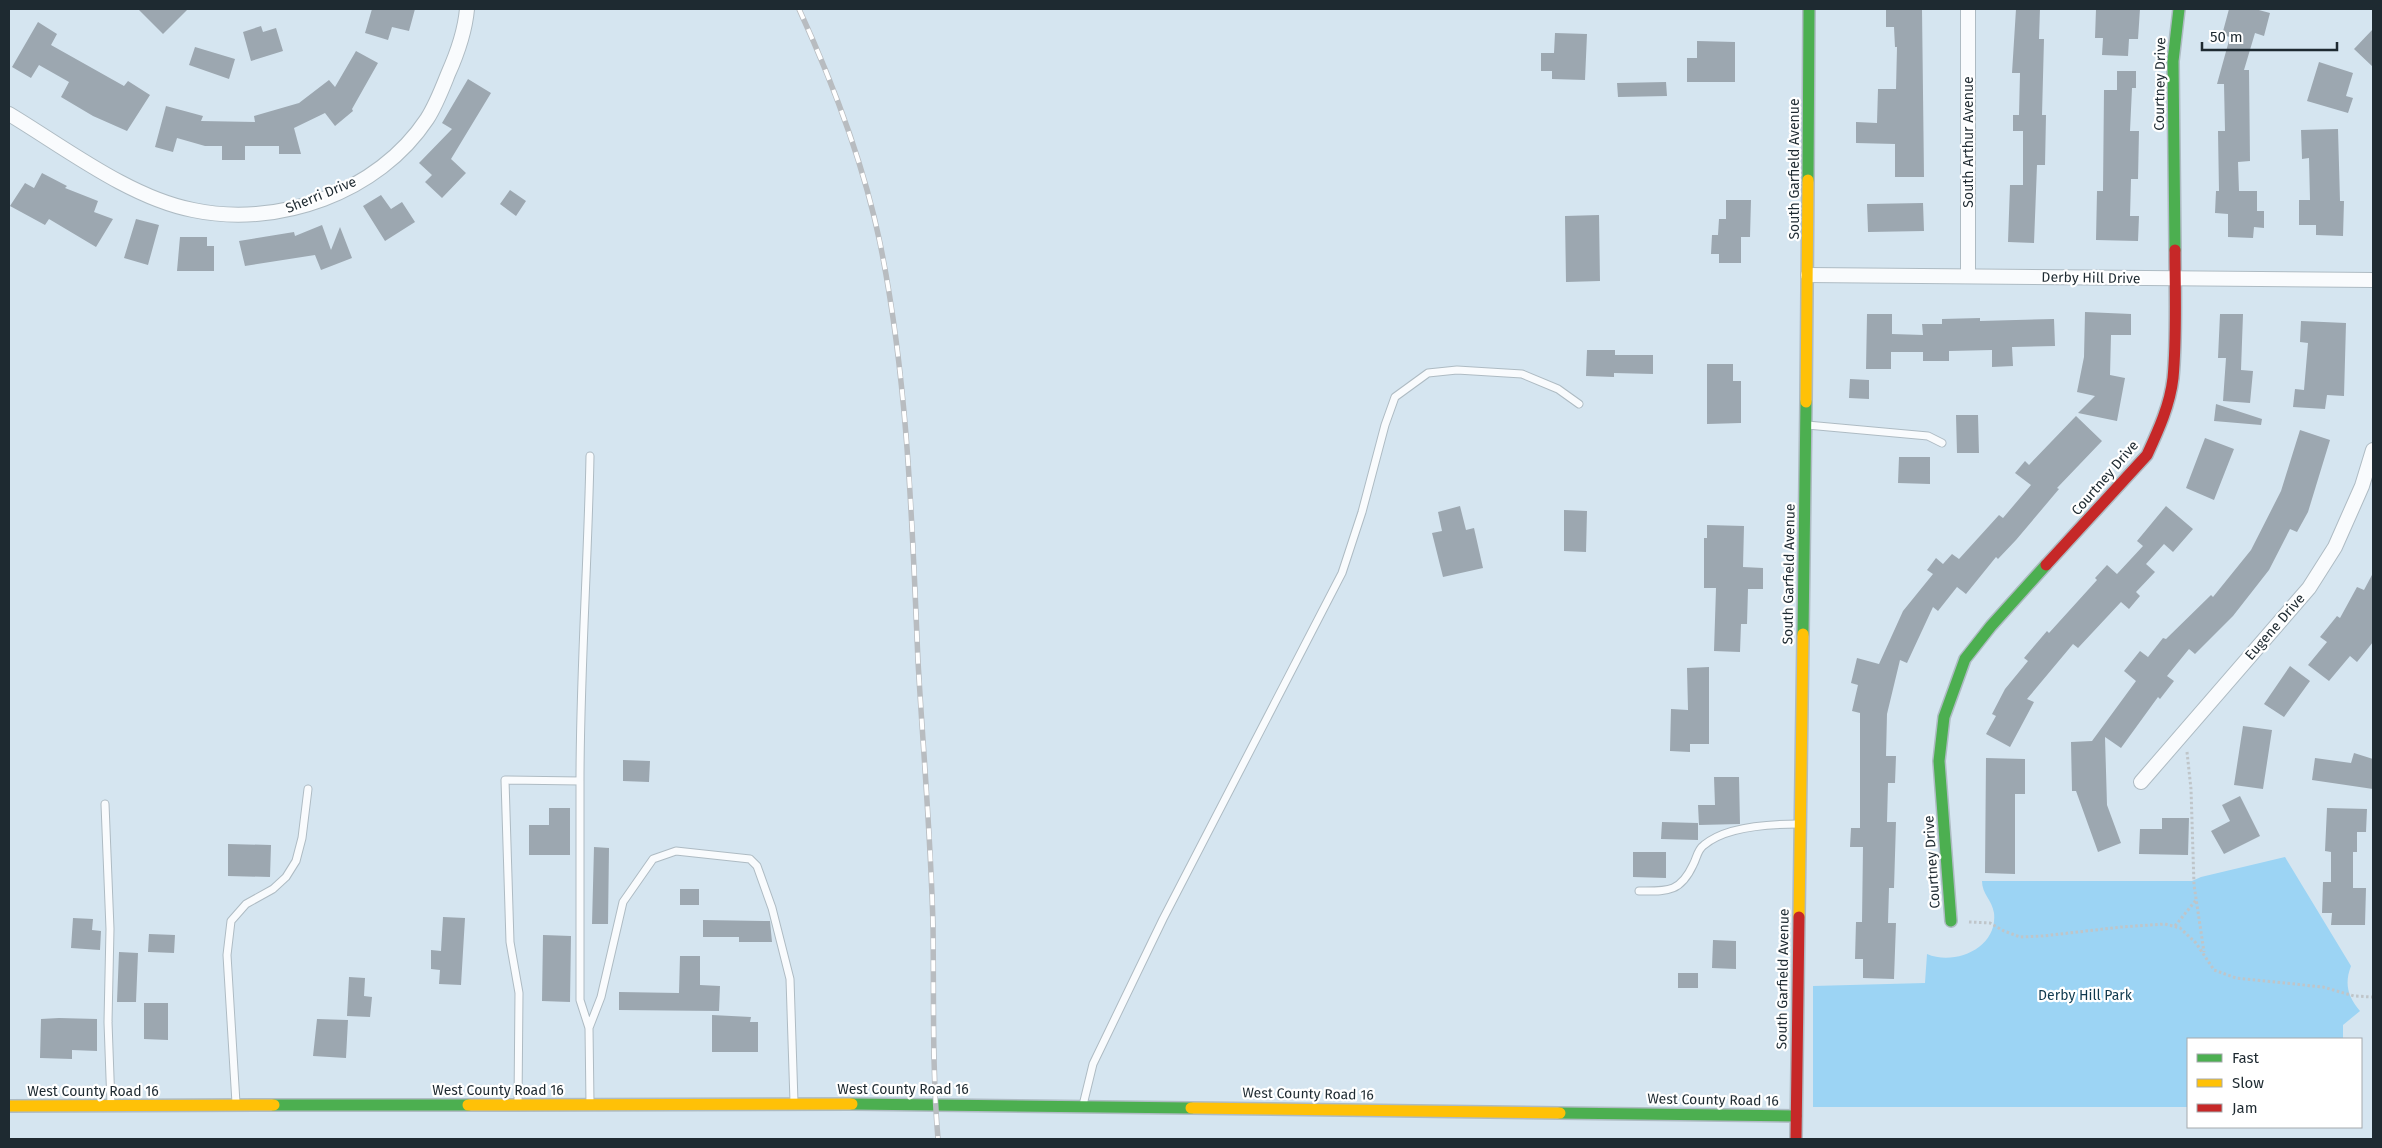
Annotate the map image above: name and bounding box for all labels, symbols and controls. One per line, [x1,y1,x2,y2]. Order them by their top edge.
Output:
scale bar [2202,20,2337,52]
text: 50 m [2210,28,2243,46]
street label: Courtney Drive [2151,37,2169,131]
street label: South Arthur Avenue [1960,76,1977,208]
street label: South Garfield Avenue [1786,98,1803,240]
street label: Sherri Drive [283,173,359,217]
street label: Derby Hill Drive [2041,269,2141,287]
street label: Courtney Drive [2068,437,2142,519]
street label: South Garfield Avenue [1779,503,1799,645]
street label: Eugene Drive [2242,590,2308,664]
street label: Courtney Drive [1920,815,1944,909]
street label: South Garfield Avenue [1773,908,1793,1050]
park label: Derby Hill Park [2038,987,2133,1004]
legend [2187,1038,2362,1128]
text: Fast [2232,1049,2259,1067]
text: Slow [2232,1074,2264,1092]
street label: West County Road 16 [837,1081,969,1098]
street label: West County Road 16 [432,1082,564,1099]
street label: West County Road 16 [27,1083,159,1100]
street label: West County Road 16 [1242,1084,1374,1104]
street label: West County Road 16 [1647,1090,1779,1110]
text: Jam [2232,1099,2258,1117]

